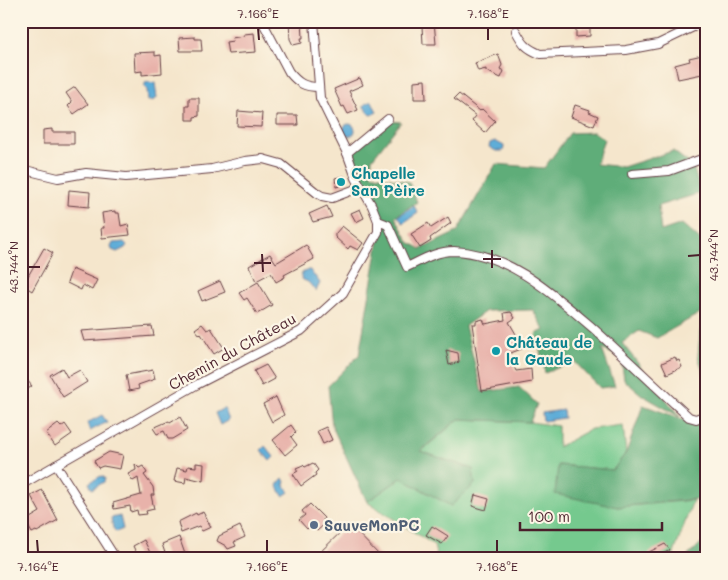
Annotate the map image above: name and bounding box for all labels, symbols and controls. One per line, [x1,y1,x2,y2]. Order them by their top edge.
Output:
text: 7.166°E [237,5,279,21]
text: 7.168°E [467,5,509,21]
place label: Chapelle San Pèire [351,163,425,200]
marker: Chapelle San Pèire [335,176,347,188]
text: 43.744°N [705,229,721,281]
text: 43.744°N [5,241,21,293]
street label: Chemin du Château [165,308,299,394]
place label: Château de la Gaude [506,332,592,369]
marker: Château de la Gaude [490,345,502,357]
scale bar [520,500,663,532]
text: 100 m [528,506,570,526]
place label: SauveMonPC [324,515,420,535]
marker: SauveMonPC [308,519,320,531]
text: 7.164°E [17,558,59,574]
text: 7.166°E [246,558,288,574]
text: 7.168°E [476,558,518,574]

